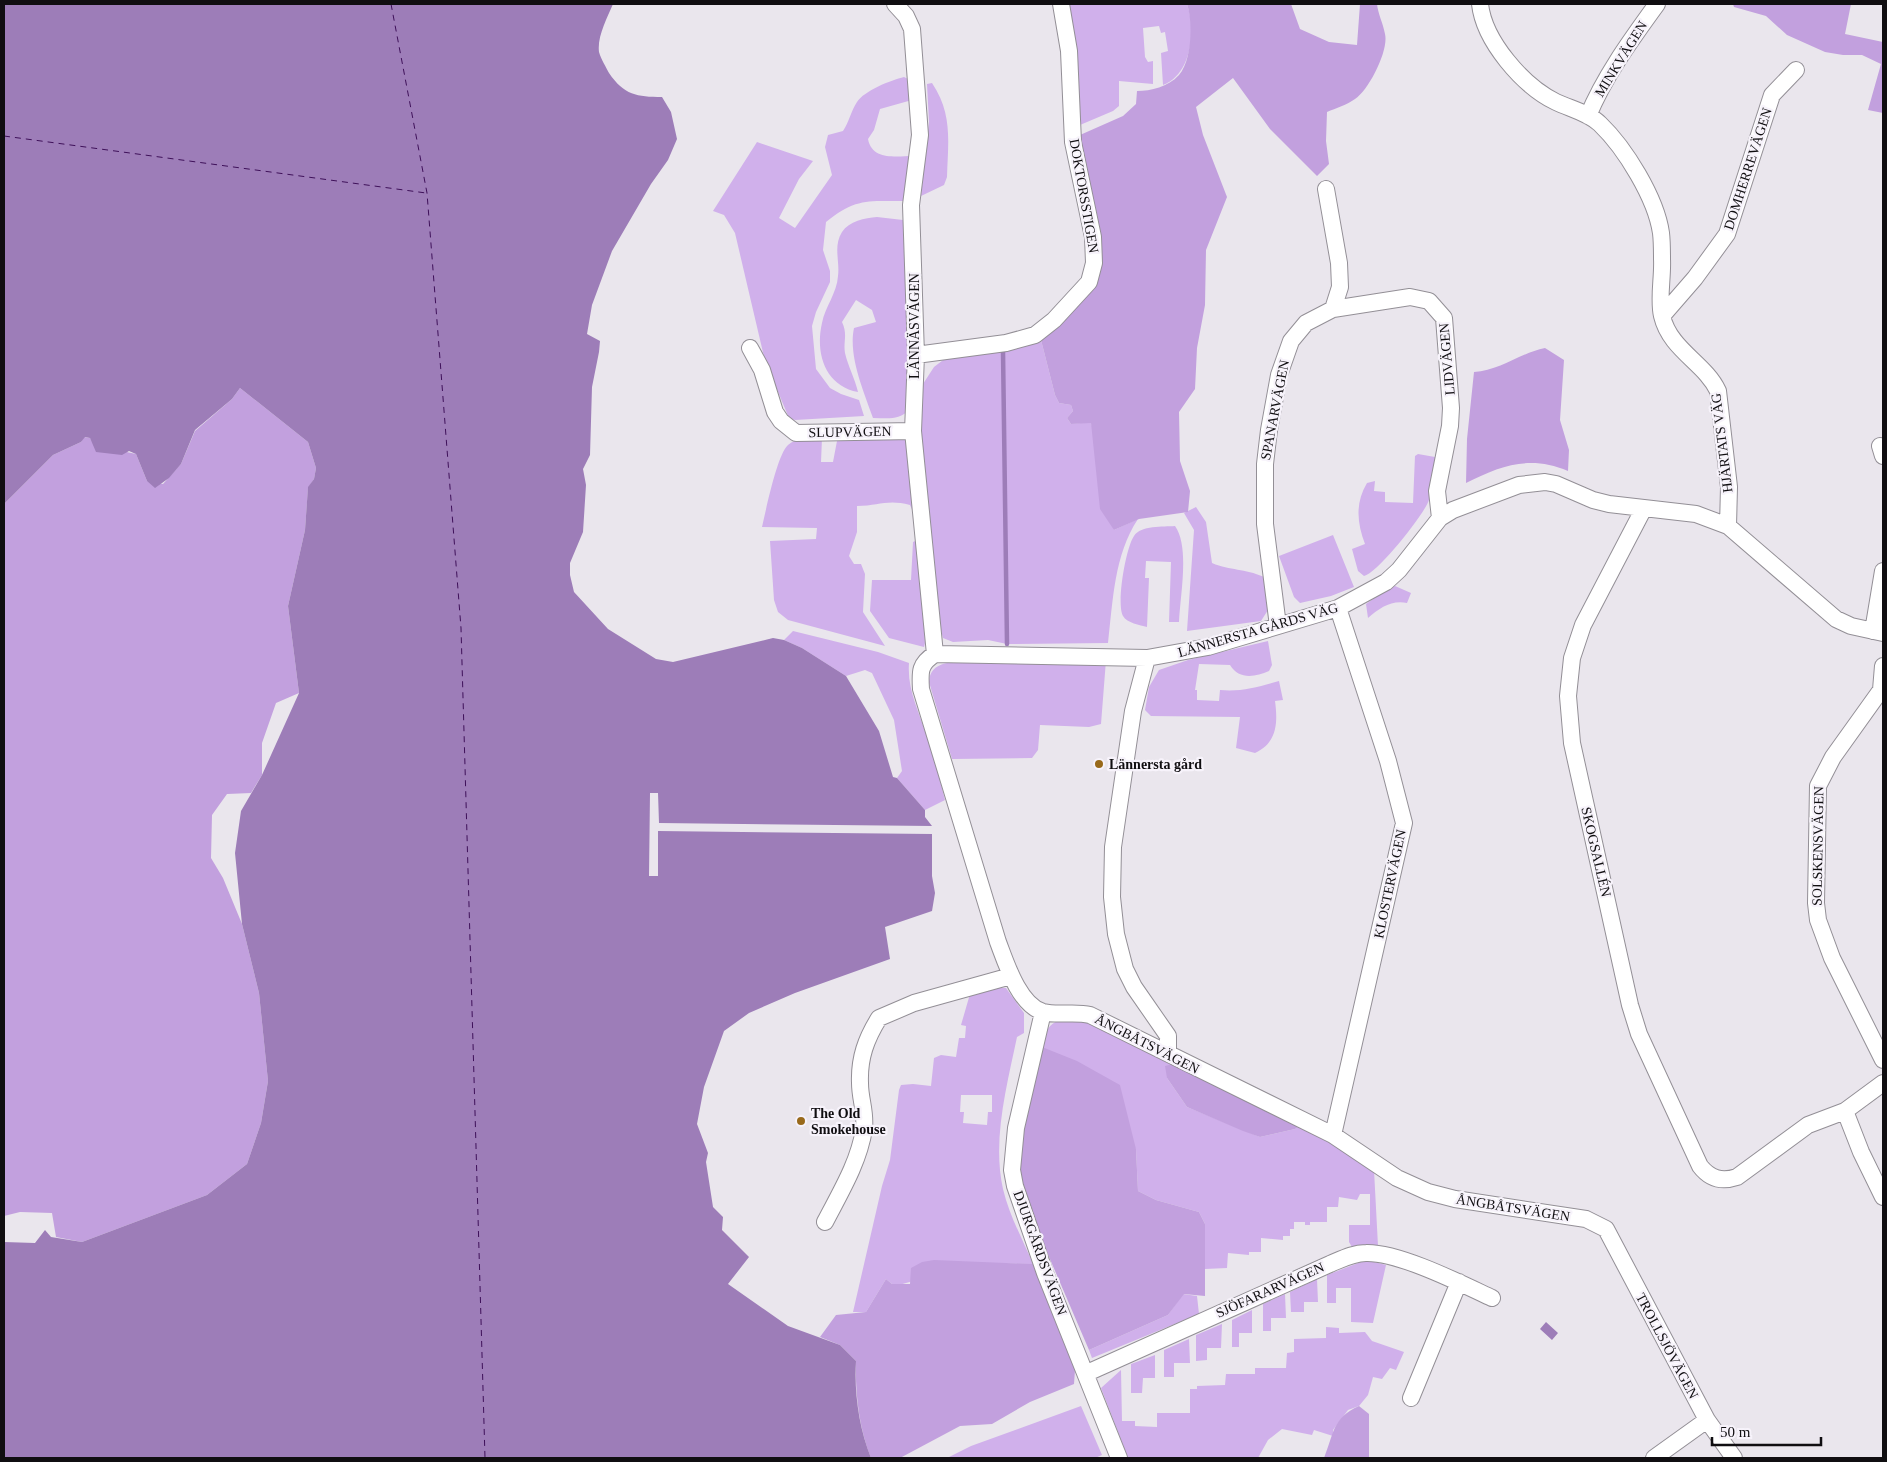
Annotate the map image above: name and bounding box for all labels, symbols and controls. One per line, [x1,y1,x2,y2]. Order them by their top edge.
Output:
street label: MINKVÄGEN [1591,18,1650,100]
street label: DOMHERREVÄGEN [1720,106,1775,232]
street label: DOKTORSSTIGEN [1067,138,1101,254]
street label: LÄNNÄSVÄGEN [906,273,922,379]
street label: LIDVÄGEN [1435,322,1458,396]
street label: SPANARVÄGEN [1257,358,1292,461]
street label: HJÄRTATS VÄG [1707,392,1736,494]
street label: SLUPVÄGEN [808,423,892,440]
street label: LÄNNERSTA GÅRDS VÄG [1176,599,1340,660]
place label: Lännersta gård [1109,757,1202,772]
marker: Lännersta gård [1093,758,1105,770]
street label: SOLSKENSVÄGEN [1808,786,1827,906]
street label: SKOGSALLÉN [1578,805,1615,898]
street label: KLOSTERVÄGEN [1370,828,1409,940]
street label: ÅNGBÅTSVÄGEN [1092,1010,1202,1077]
place label: The Old Smokehouse [811,1106,886,1137]
marker: The Old Smokehouse [795,1115,807,1127]
street label: DJURGÅRDSVÄGEN [1010,1188,1070,1317]
street label: ÅNGBÅTSVÄGEN [1455,1191,1571,1224]
street label: SJÖFARARVÄGEN [1213,1258,1326,1321]
street label: TROLLSJÖVÄGEN [1633,1290,1702,1401]
scale bar [1712,1414,1821,1446]
text: 50 m [1720,1424,1751,1440]

